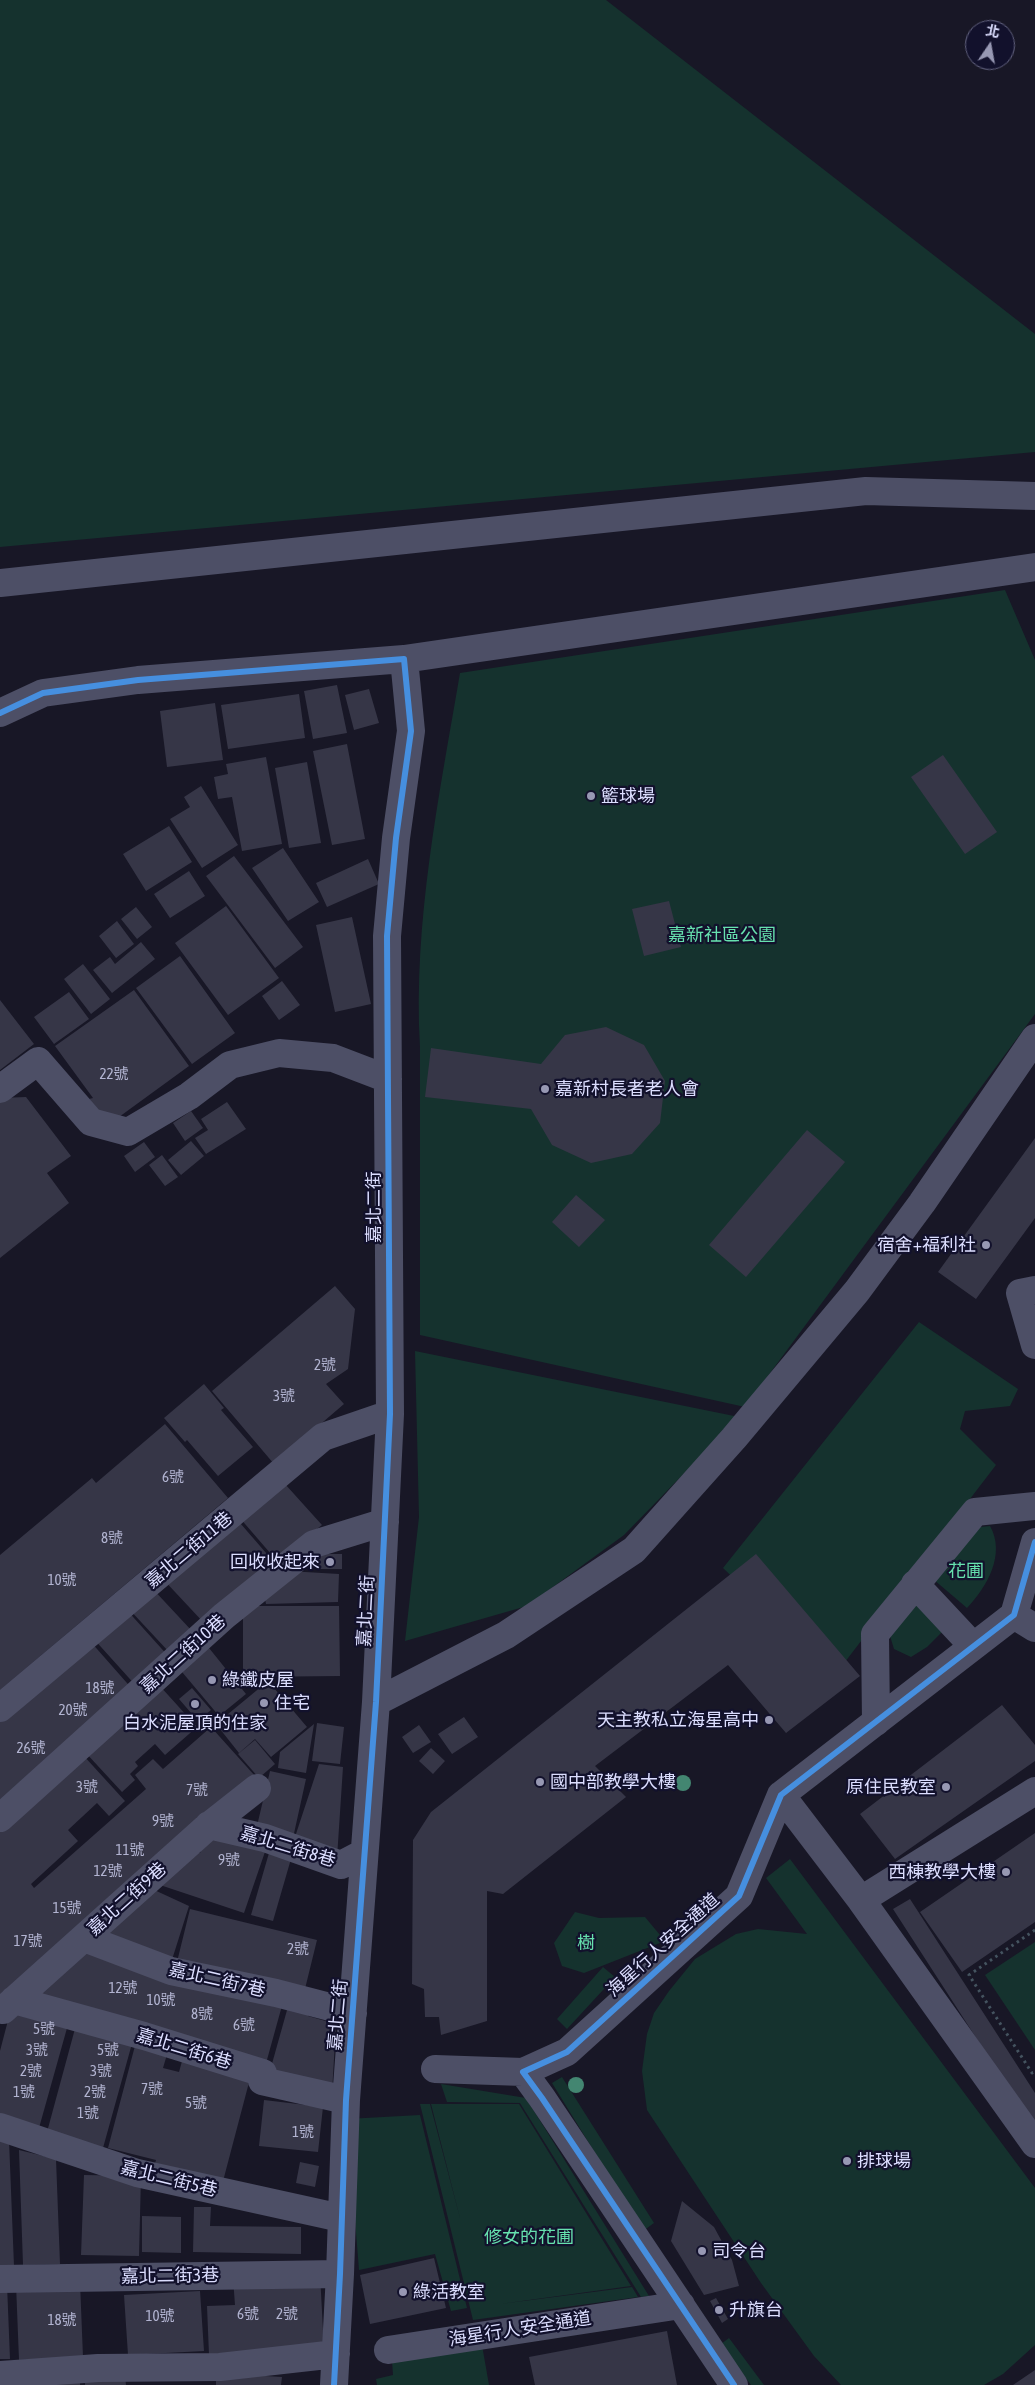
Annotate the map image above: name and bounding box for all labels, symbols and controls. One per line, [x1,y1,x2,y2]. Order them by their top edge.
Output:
north arrow [965,20,1015,70]
text: 北 [984,22,1001,41]
place label: 籃球場 [601,785,655,807]
marker: 籃球場 [585,790,597,802]
park label: 嘉新社區公園 [668,924,776,946]
house number: 22號 [99,1065,129,1083]
place label: 嘉新村長者老人會 [555,1078,699,1100]
marker: 嘉新村長者老人會 [539,1083,551,1095]
street label: 嘉北二街 [363,1171,385,1243]
place label: 宿舍+福利社 [877,1234,976,1256]
marker: 宿舍+福利社 [980,1239,992,1251]
house number: 2號 [314,1356,336,1374]
house number: 3號 [273,1387,295,1405]
house number: 6號 [162,1468,184,1486]
street label: 嘉北二街11巷 [141,1507,237,1593]
house number: 8號 [101,1529,123,1547]
place label: 回收收起來 [230,1551,320,1573]
marker: 回收收起來 [324,1556,336,1568]
park label: 花圃 [948,1560,984,1582]
house number: 10號 [47,1571,77,1589]
street label: 嘉北二街 [353,1574,379,1648]
street label: 嘉北二街10巷 [136,1610,230,1698]
place label: 綠鐵皮屋 [222,1669,294,1691]
marker: 綠鐵皮屋 [206,1674,218,1686]
house number: 18號 [85,1679,115,1697]
place label: 住宅 [274,1692,310,1714]
marker: 住宅 [258,1697,270,1709]
marker: 白水泥屋頂的住家 [189,1698,201,1710]
house number: 20號 [58,1701,88,1719]
place label: 天主教私立海星高中 [597,1709,759,1731]
place label: 白水泥屋頂的住家 [123,1712,267,1734]
marker: 天主教私立海星高中 [763,1714,775,1726]
house number: 26號 [16,1739,46,1757]
place label: 國中部教學大樓 [550,1771,676,1793]
marker: 國中部教學大樓 [534,1776,546,1788]
place label: 原住民教室 [846,1776,936,1798]
house number: 3號 [76,1778,98,1796]
house number: 7號 [186,1781,208,1799]
marker: 原住民教室 [940,1781,952,1793]
house number: 9號 [152,1812,174,1830]
street label: 嘉北二街8巷 [238,1822,338,1872]
house number: 11號 [115,1841,145,1859]
house number: 9號 [218,1851,240,1869]
street label: 嘉北二街9巷 [83,1858,171,1940]
place label: 西棟教學大樓 [888,1861,996,1883]
house number: 12號 [93,1862,123,1880]
marker: 西棟教學大樓 [1000,1866,1012,1878]
street label: 海星行人安全通道 [602,1889,724,2001]
house number: 15號 [52,1899,82,1917]
house number: 17號 [13,1932,43,1950]
park label: 樹 [577,1932,595,1954]
house number: 2號 [287,1940,309,1958]
street label: 嘉北二街7巷 [167,1958,267,2002]
street label: 嘉北二街 [324,1978,352,2052]
house number: 12號 [108,1979,138,1997]
house number: 10號 [146,1991,176,2009]
house number: 8號 [191,2005,213,2023]
house number: 6號 [233,2016,255,2034]
house number: 5號 [33,2020,55,2038]
street label: 嘉北二街6巷 [134,2024,234,2074]
house number: 3號 [26,2041,48,2059]
house number: 5號 [97,2041,119,2059]
house number: 2號 [20,2062,42,2080]
house number: 3號 [90,2062,112,2080]
house number: 7號 [141,2080,163,2098]
house number: 1號 [13,2083,35,2101]
house number: 2號 [84,2083,106,2101]
house number: 5號 [185,2094,207,2112]
house number: 1號 [77,2104,99,2122]
house number: 1號 [292,2123,314,2141]
place label: 排球場 [857,2150,911,2172]
marker: 排球場 [841,2155,853,2167]
street label: 嘉北二街5巷 [119,2157,219,2201]
park label: 修女的花圃 [484,2226,574,2248]
place label: 司令台 [712,2240,766,2262]
marker: 司令台 [696,2245,708,2257]
street label: 嘉北二街3巷 [121,2264,219,2288]
place label: 綠活教室 [413,2281,485,2303]
marker: 綠活教室 [397,2286,409,2298]
place label: 升旗台 [729,2299,783,2321]
marker: 升旗台 [713,2304,725,2316]
house number: 6號 [237,2305,259,2323]
house number: 2號 [276,2305,298,2323]
house number: 10號 [145,2307,175,2325]
street label: 海星行人安全通道 [447,2307,593,2351]
house number: 18號 [47,2311,77,2329]

